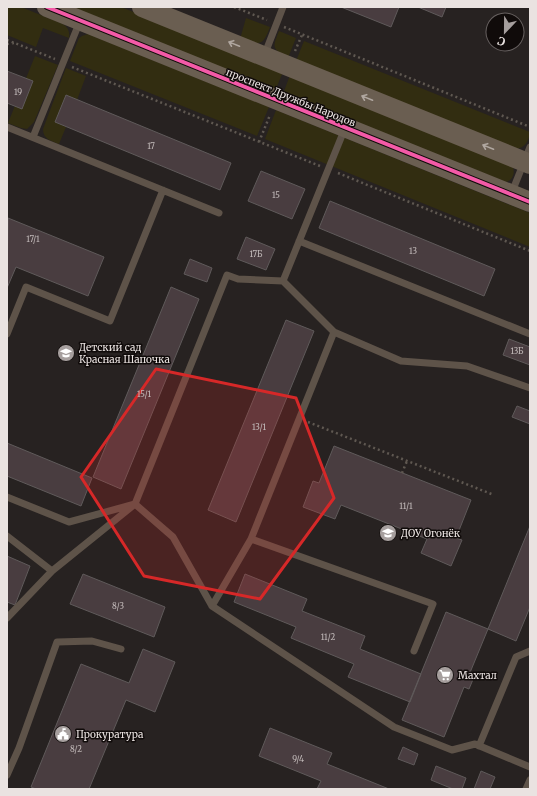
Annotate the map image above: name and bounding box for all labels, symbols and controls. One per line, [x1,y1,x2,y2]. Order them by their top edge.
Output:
north arrow [485,12,525,52]
text: С [495,33,507,49]
one-way arrow [228,40,240,47]
street label: проспект Дружбы Народов [224,66,358,129]
house number: 19 [14,87,22,97]
one-way arrow [362,94,374,101]
house number: 17 [147,141,155,151]
one-way arrow [482,142,494,150]
house number: 15 [272,190,280,200]
house number: 17/1 [26,234,40,244]
house number: 13 [409,246,417,256]
house number: 17Б [249,249,263,259]
place label: Детский сад Красная Шапочка [79,341,170,366]
school or university icon: Детский сад Красная Шапочка [56,343,76,363]
house number: 13Б [510,346,524,356]
house number: 15/1 [137,389,151,399]
house number: 13/1 [252,422,266,432]
house number: 11/1 [399,501,413,511]
school or university icon: ДОУ Огонёк [378,523,398,543]
place label: ДОУ Огонёк [401,527,461,540]
house number: 8/3 [112,601,124,611]
house number: 11/2 [321,632,336,642]
supermarket icon: Махтал [435,665,455,685]
place label: Махтал [458,669,497,682]
public building icon: Прокуратура [53,724,73,744]
place label: Прокуратура [76,728,144,741]
house number: 8/2 [70,744,82,754]
house number: 9/4 [292,754,304,764]

